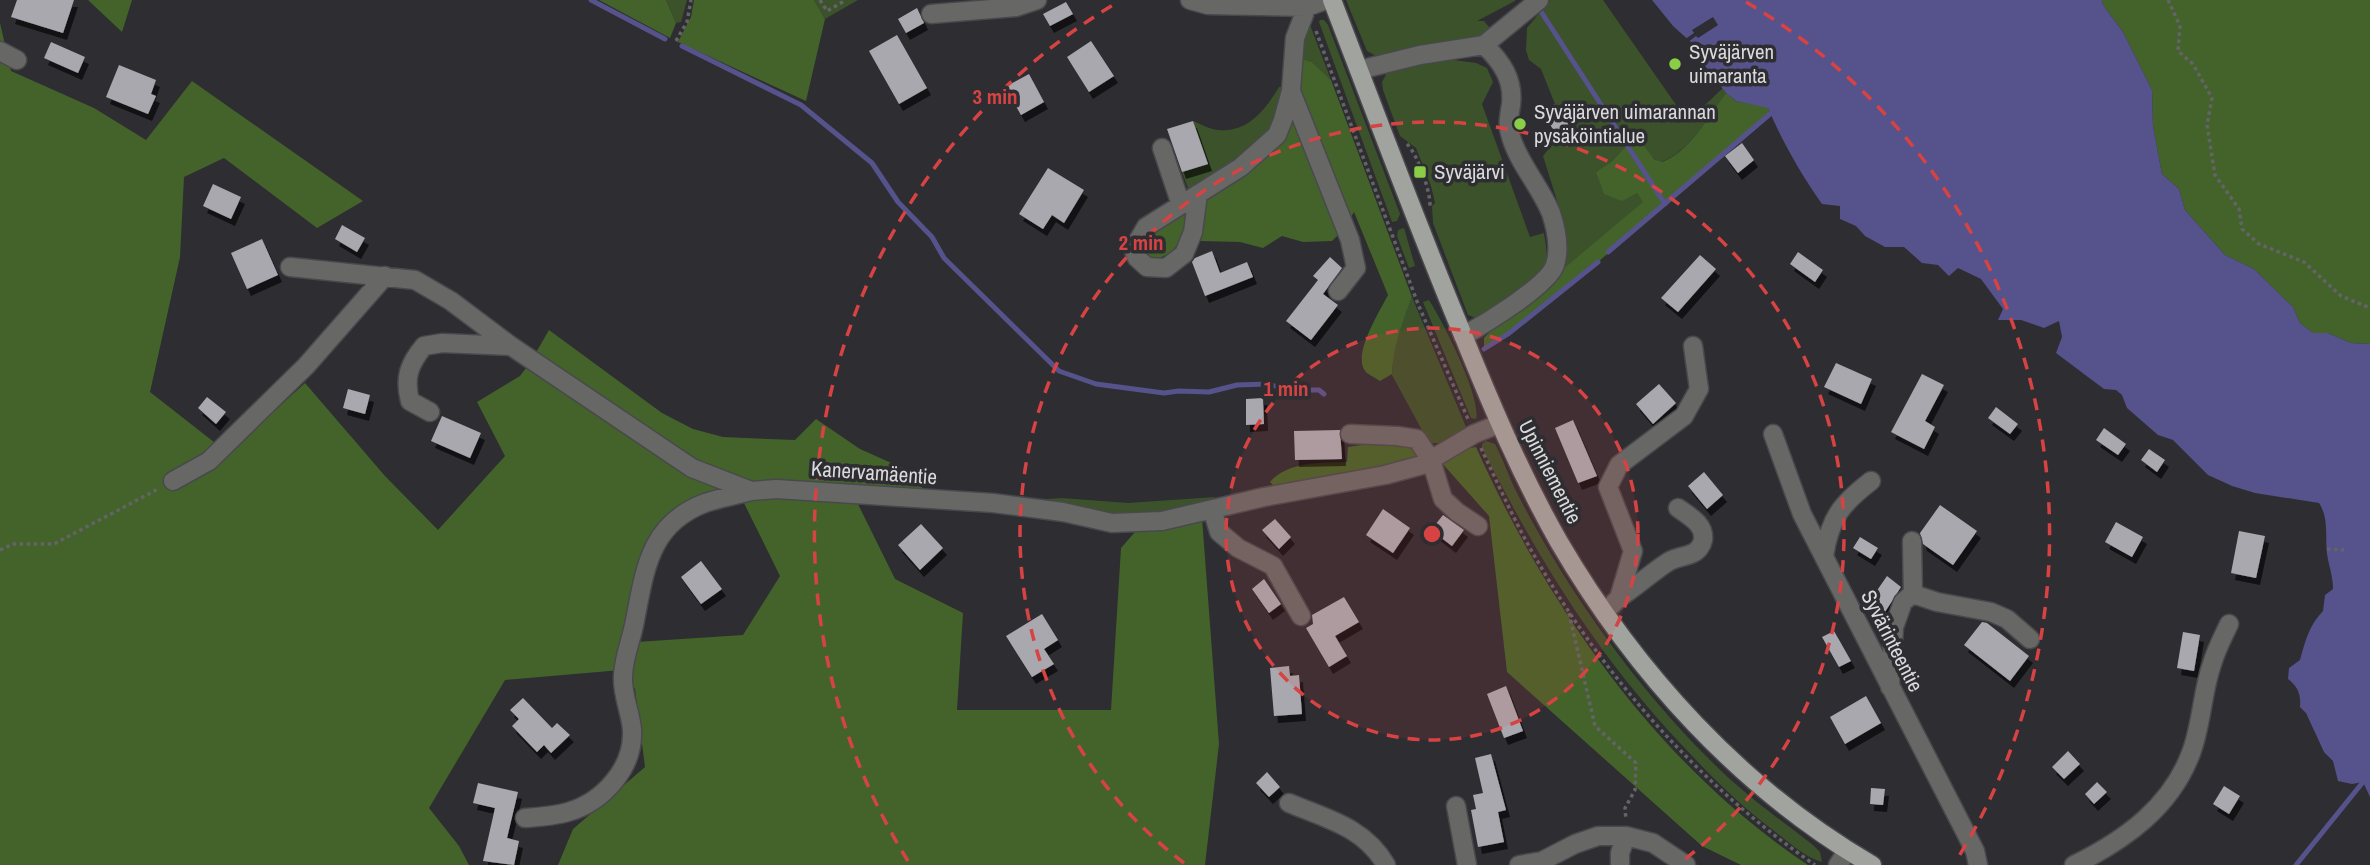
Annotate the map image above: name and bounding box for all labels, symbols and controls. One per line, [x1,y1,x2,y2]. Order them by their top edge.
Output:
place label: Syväjärven uimaranta [1689,37,1774,90]
marker: Syväjärven uimaranta [1667,56,1683,72]
text: 3 min [973,82,1017,111]
place label: Syväjärven uimarannan pysäköintialue [1534,97,1716,150]
marker: Syväjärven uimarannan pysäköintialue [1512,116,1528,132]
place label: Syväjärvi [1434,157,1505,186]
marker: Syväjärvi [1412,164,1428,180]
text: 2 min [1119,228,1163,257]
text: 1 min [1264,374,1308,403]
street label: Upinniementie [1512,415,1589,529]
street label: Kanervamäentie [810,454,938,491]
centre of rings [1420,522,1444,546]
street label: Syvärinteentie [1854,585,1931,697]

